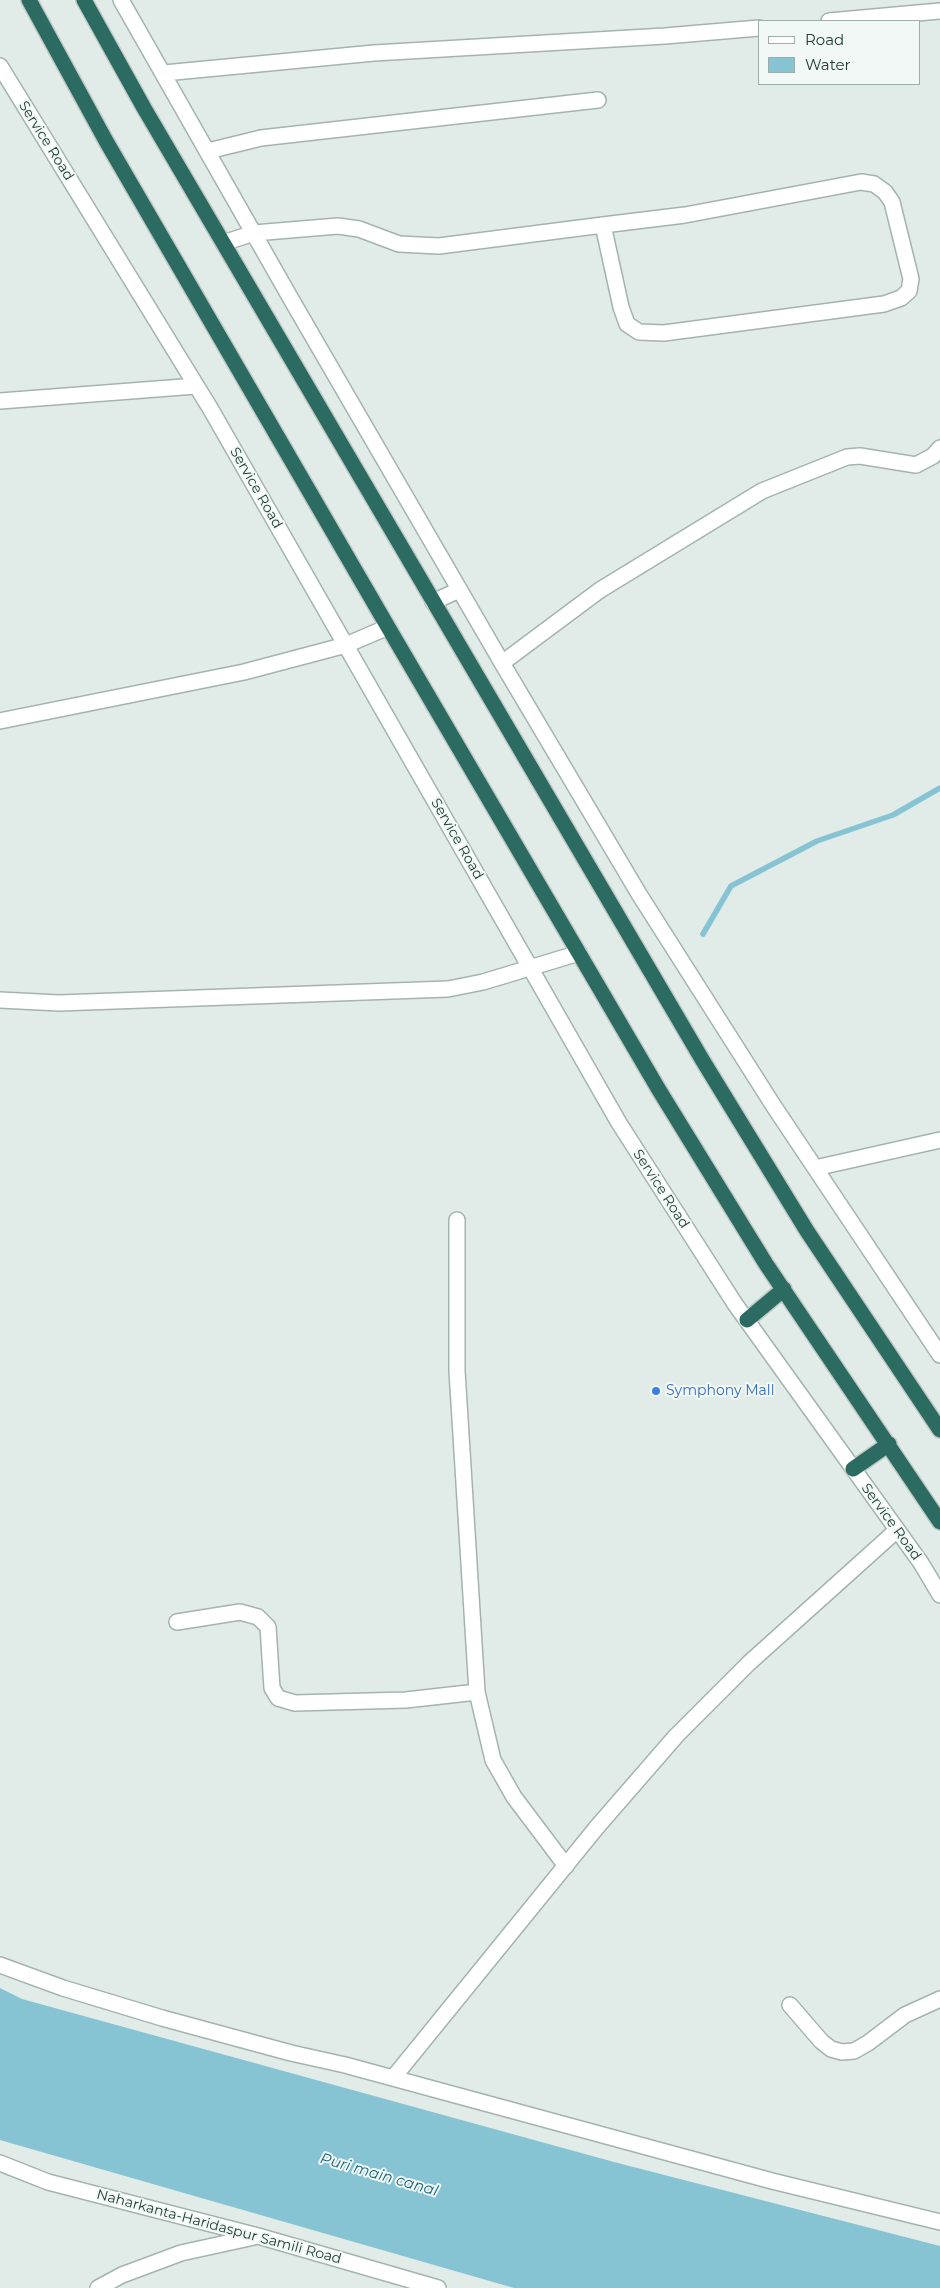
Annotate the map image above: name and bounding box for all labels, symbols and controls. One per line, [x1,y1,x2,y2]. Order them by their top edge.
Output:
legend [758,20,920,85]
text: Road [805,30,844,49]
text: Water [805,55,851,74]
street label: Service Road [15,98,77,184]
street label: Service Road [226,445,286,531]
street label: Service Road [427,796,487,882]
street label: Service Road [629,1146,693,1232]
place label: Symphony Mall [666,1383,774,1399]
marker: Symphony Mall [650,1385,662,1397]
street label: Service Road [858,1480,924,1564]
water label: Puri main canal [318,2150,440,2200]
street label: Naharkanta-Haridaspur Samili Road [95,2186,343,2268]

